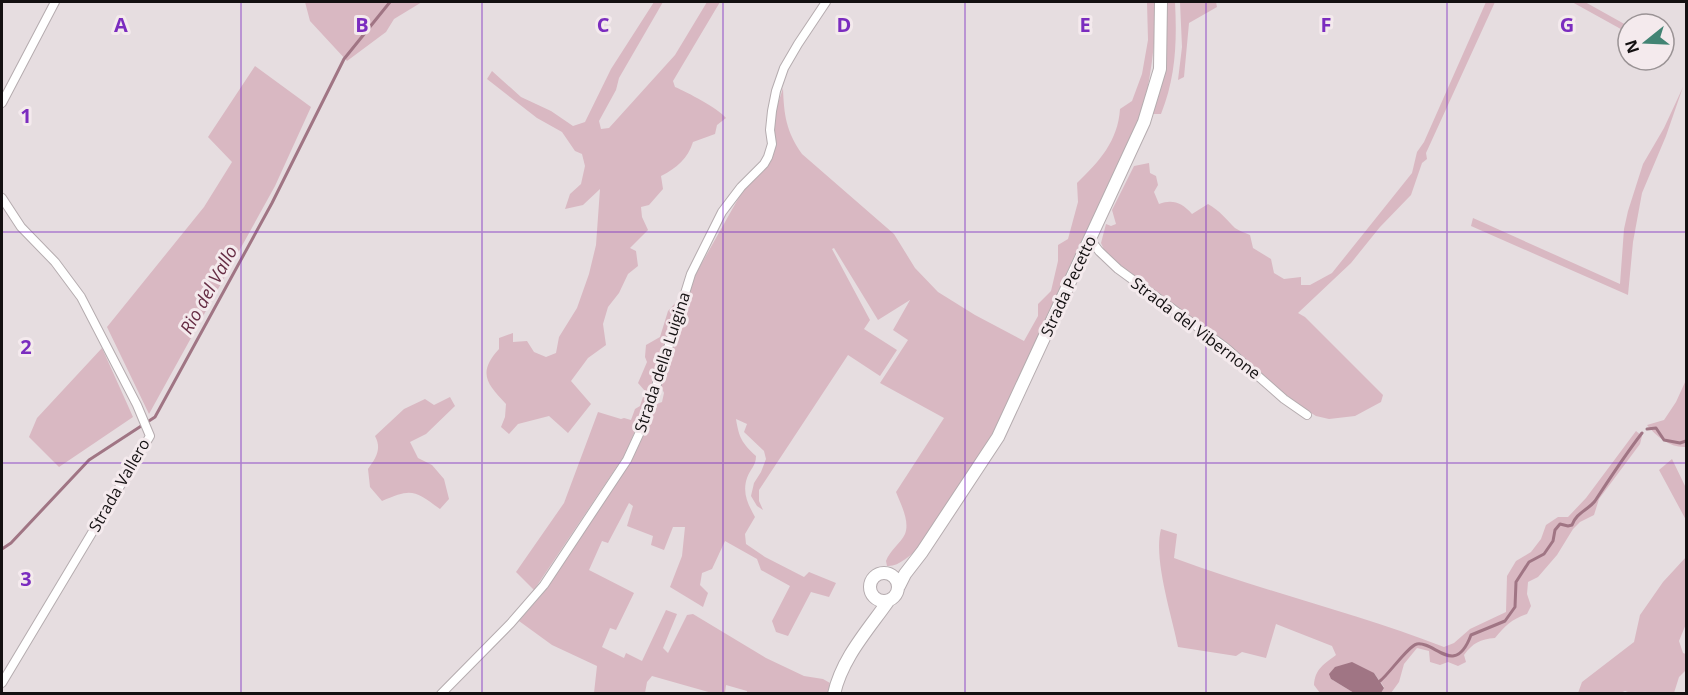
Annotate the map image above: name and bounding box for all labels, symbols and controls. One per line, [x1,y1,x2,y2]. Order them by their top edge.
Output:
text: A [114,11,128,38]
text: B [355,11,369,38]
text: C [597,11,610,38]
text: D [837,11,851,38]
text: E [1079,11,1091,38]
text: F [1321,11,1331,38]
text: G [1560,11,1574,38]
north arrow [1616,12,1676,72]
text: N [1619,37,1644,56]
text: 1 [20,102,32,129]
street label: Strada Pecetto [1035,232,1101,340]
water label: Rio del Vallo [174,241,242,338]
street label: Strada del Vibernone [1127,272,1265,384]
street label: Strada della Luigina [629,289,695,435]
text: 2 [20,333,32,360]
street label: Strada Vallero [83,434,155,536]
text: 3 [20,565,32,592]

